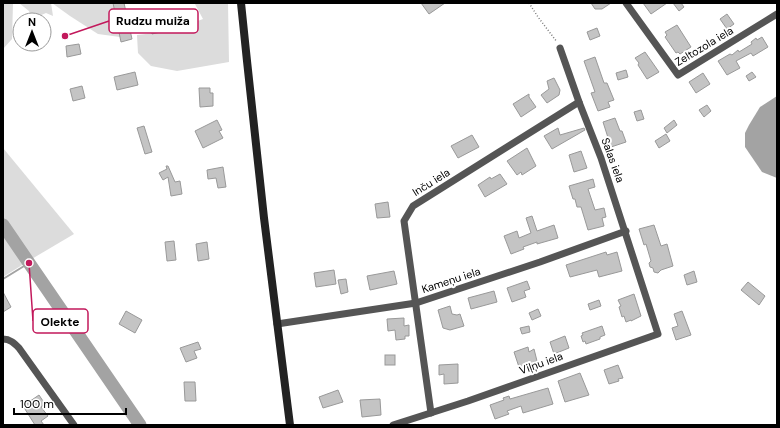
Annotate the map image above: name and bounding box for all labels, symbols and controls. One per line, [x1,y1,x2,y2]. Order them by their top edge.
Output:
callout: Rudzu muiža [109,9,198,33]
north arrow [12,12,52,52]
text: Rudzu muiža [116,13,190,29]
text: N [28,15,36,29]
street label: Zeltozola iela [672,23,736,69]
street label: Salas iela [598,136,628,184]
street label: Inču iela [410,165,452,199]
street label: Kameņu iela [420,264,482,296]
callout: Olekte [33,309,88,333]
text: Olekte [40,314,80,330]
street label: Viļņu iela [517,349,565,377]
scale bar [14,390,126,416]
text: 100 m [20,396,54,412]

